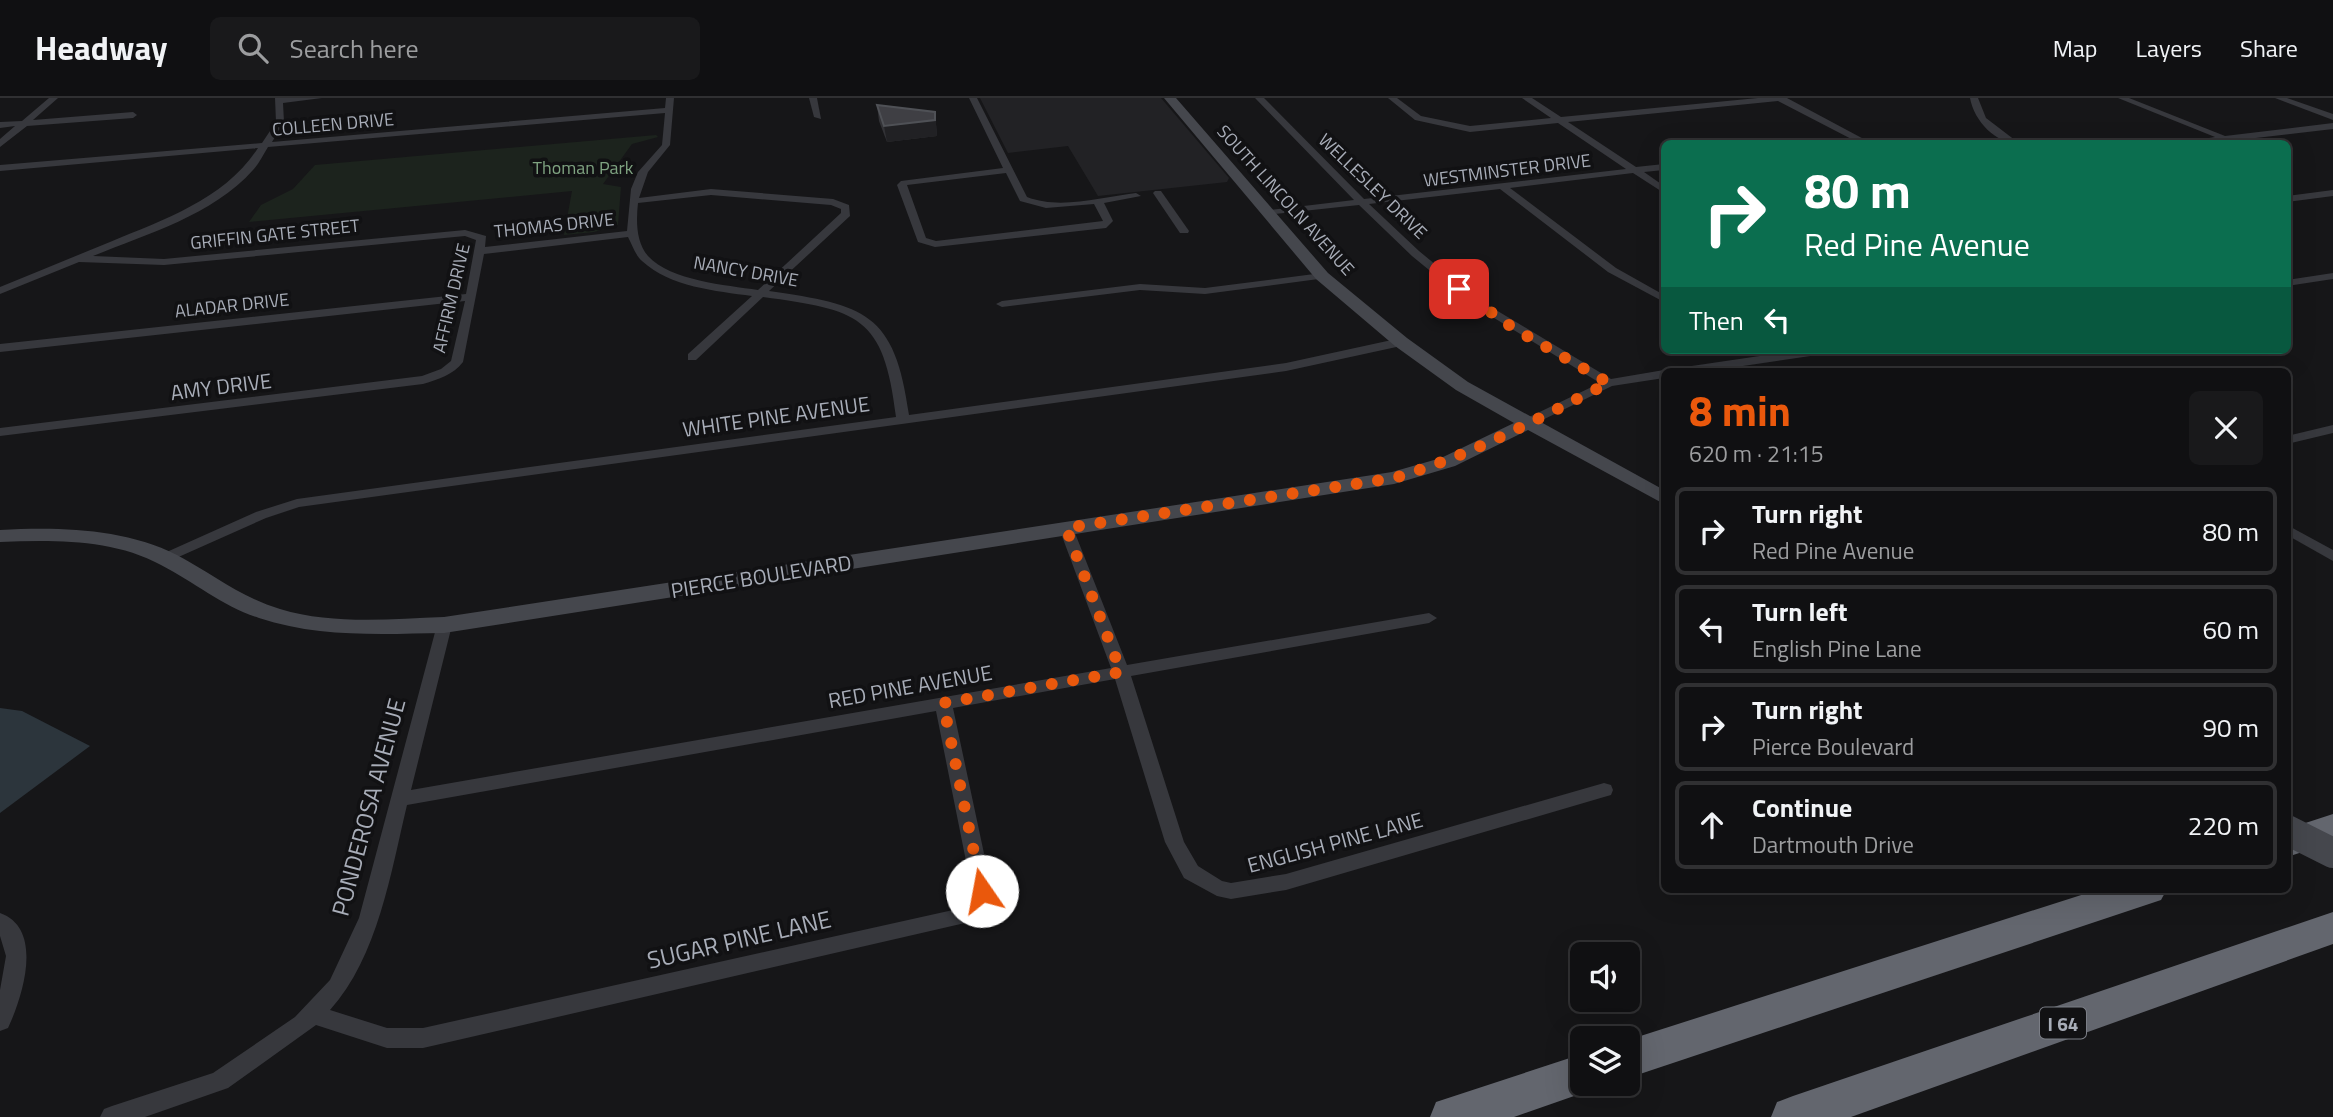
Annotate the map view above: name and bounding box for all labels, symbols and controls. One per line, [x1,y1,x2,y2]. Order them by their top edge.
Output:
search box [210,17,700,80]
text: Headway [35,23,168,73]
icon: search [234,29,272,67]
text: Search here [290,29,419,68]
text: Map [2053,30,2098,66]
text: Layers [2136,30,2202,66]
text: Share [2240,30,2298,66]
street label: COLLEEN DRIVE [271,105,395,143]
street label: SOUTH LINCOLN AVENUE [1211,119,1361,281]
street label: WELLESLEY DRIVE [1312,127,1434,245]
street label: WESTMINSTER DRIVE [1422,146,1592,194]
text: 80 m [1804,152,1911,227]
park label: Thoman Park [533,154,634,181]
icon: right [1689,168,1780,259]
street label: THOMAS DRIVE [493,205,615,245]
street label: GRIFFIN GATE STREET [189,212,362,256]
text: Red Pine Avenue [1804,220,2030,268]
street label: AFFIRM DRIVE [425,240,477,356]
street label: NANCY DRIVE [691,248,801,294]
pin [1429,259,1489,319]
icon: arrive [1440,270,1478,308]
street label: ALADAR DRIVE [174,286,291,324]
text: Then [1689,301,1744,340]
icon: left [1758,301,1796,339]
street label: AMY DRIVE [169,364,273,408]
text: 8 min [1689,378,1791,442]
street label: WHITE PINE AVENUE [681,387,871,445]
button: close [2189,391,2263,465]
text: 620 m · 21:15 [1689,436,1824,471]
text: Turn right [1752,494,1863,533]
icon: right [1693,512,1731,550]
text: 80 m [2202,512,2259,551]
text: Red Pine Avenue [1752,533,1914,568]
street label: PIERCE BOULEVARD [668,546,854,606]
text: Turn left [1752,592,1847,631]
icon: left [1693,610,1731,648]
text: 60 m [2202,610,2259,649]
text: English Pine Lane [1752,631,1922,666]
street label: RED PINE AVENUE [826,656,994,716]
text: Turn right [1752,690,1863,729]
street label: PONDEROSA AVENUE [322,694,414,920]
icon: right [1693,708,1731,746]
text: 90 m [2202,708,2259,747]
text: Pierce Boulevard [1752,729,1914,764]
text: Continue [1752,788,1852,827]
street label: ENGLISH PINE LANE [1244,803,1426,881]
icon: ahead [1693,806,1731,844]
text: 220 m [2188,806,2259,845]
text: Dartmouth Drive [1752,827,1914,862]
position arrow [945,854,1019,928]
street label: SUGAR PINE LANE [643,900,835,978]
map controls [1570,942,1640,1096]
button: sound [1570,942,1640,1012]
road number: I 64 [2040,1007,2086,1038]
button: layers [1570,1026,1640,1096]

